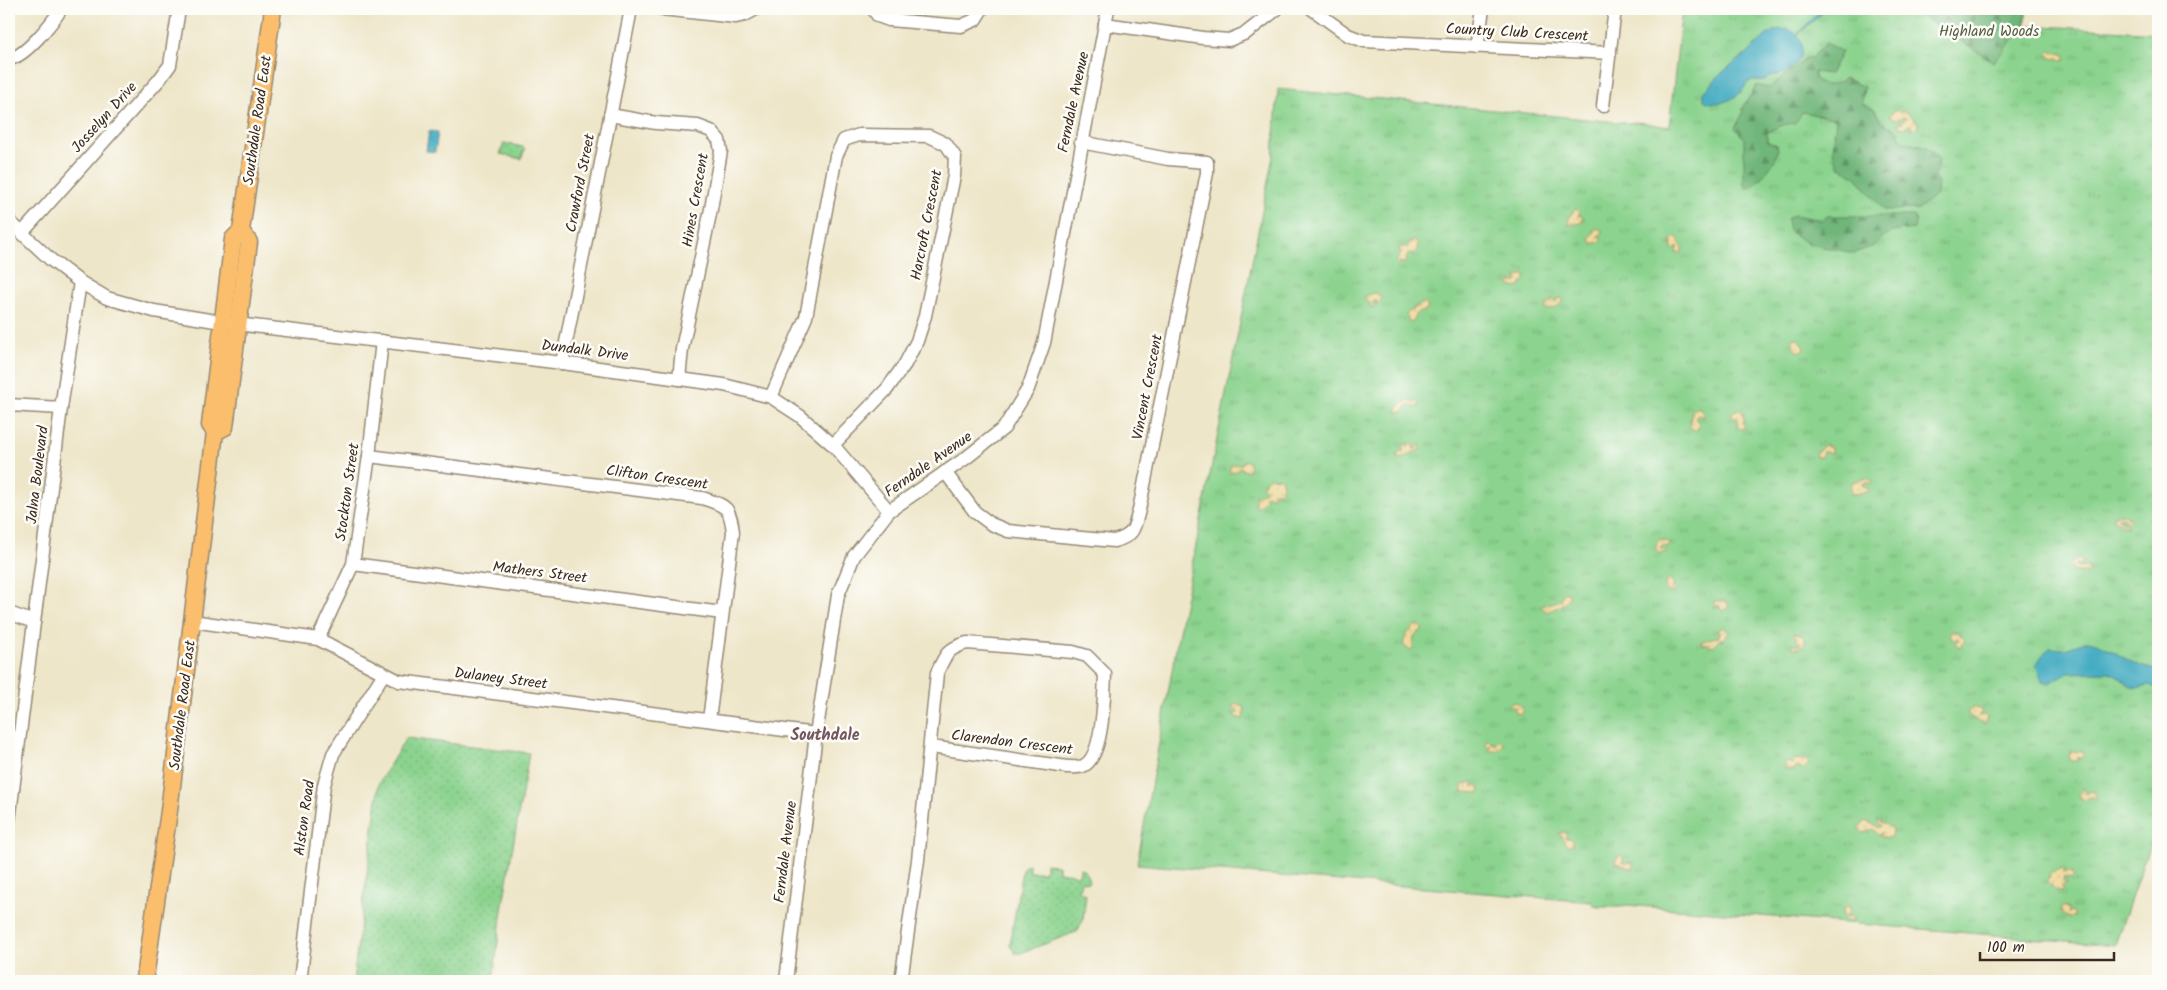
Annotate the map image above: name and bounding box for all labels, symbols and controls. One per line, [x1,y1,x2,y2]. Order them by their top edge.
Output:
street label: Country Club Crescent [1445,17,1589,49]
park label: Highland Woods [1939,20,2040,44]
street label: Ferndale Avenue [1052,49,1096,155]
street label: Southdale Road East [237,53,279,187]
street label: Josselyn Drive [66,76,144,159]
street label: Crawford Street [560,132,602,235]
street label: Hines Crescent [676,151,716,249]
street label: Harcroft Crescent [904,168,950,283]
street label: Vincent Crescent [1126,332,1170,442]
street label: Dundalk Drive [540,334,630,368]
street label: Jalna Boulevard [20,424,56,526]
street label: Ferndale Avenue [880,425,978,504]
street label: Stockton Street [329,441,367,543]
street label: Clifton Crescent [604,459,710,497]
street label: Mathers Street [491,555,589,591]
street label: Southdale Road East [163,639,203,772]
street label: Dulaney Street [453,661,549,697]
district label: Southdale [791,723,860,748]
street label: Clarendon Crescent [950,724,1074,762]
street label: Alston Road [288,778,322,857]
street label: Ferndale Avenue [768,799,804,905]
scale bar [1980,930,2113,962]
text: 100 m [1987,936,2025,960]

